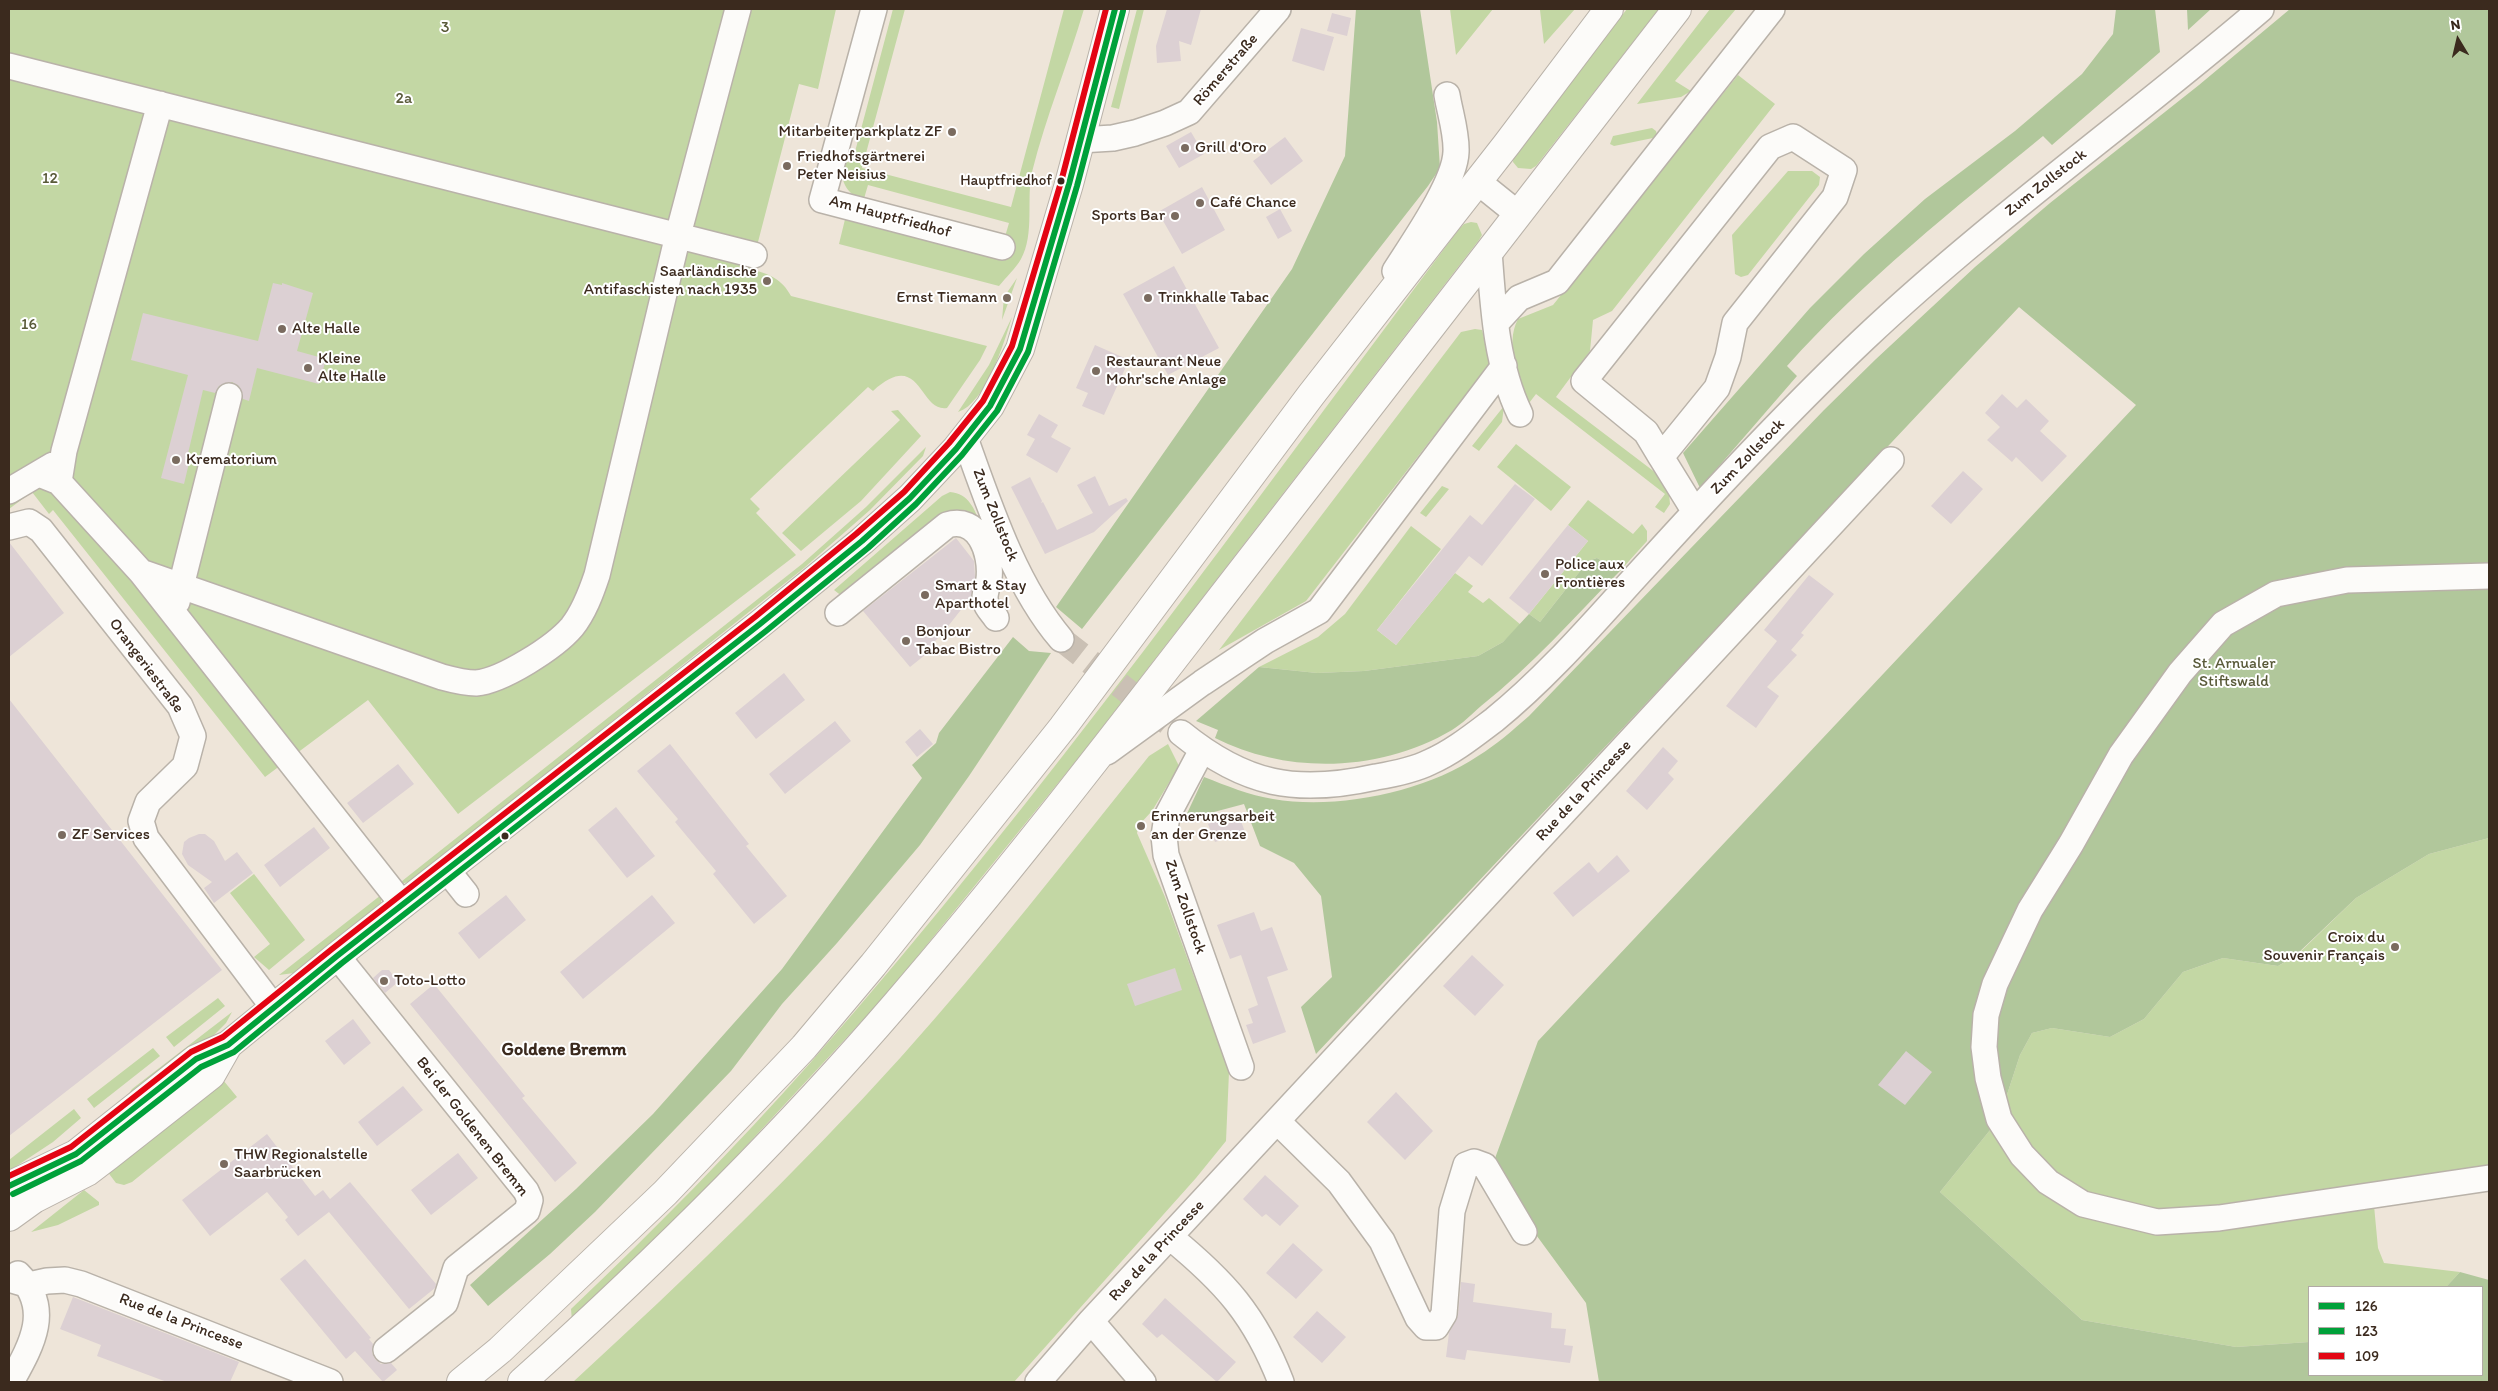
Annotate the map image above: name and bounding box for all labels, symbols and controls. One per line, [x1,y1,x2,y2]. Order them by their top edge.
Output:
north arrow [2433,15,2483,65]
text: N [2450,16,2462,34]
park label: 3 [441,18,449,38]
street label: Römerstraße [1189,30,1263,110]
park label: 2a [396,89,412,109]
place label: Mitarbeiterparkplatz ZF [779,122,942,142]
marker: Mitarbeiterparkplatz ZF [946,126,958,138]
place label: Grill d'Oro [1195,138,1267,158]
marker: Grill d'Oro [1179,142,1191,154]
street label: Zum Zollstock [2001,145,2091,221]
place label: Friedhofsgärtnerei Peter Neisius [797,147,925,185]
marker: Friedhofsgärtnerei Peter Neisius [781,160,793,172]
park label: 12 [42,169,58,189]
place label: Hauptfriedhof [960,172,1052,190]
marker: Hauptfriedhof [1056,176,1066,186]
street label: Am Hauptfriedhof [827,192,953,242]
place label: Café Chance [1210,193,1296,213]
marker: Café Chance [1194,197,1206,209]
place label: Sports Bar [1092,206,1165,226]
marker: Sports Bar [1169,210,1181,222]
place label: Saarländische Antifaschisten nach 1935 [584,262,757,300]
marker: Saarländische Antifaschisten nach 1935 [761,275,773,287]
place label: Ernst Tiemann [897,288,997,308]
place label: Trinkhalle Tabac [1158,288,1269,308]
marker: Ernst Tiemann [1001,292,1013,304]
marker: Trinkhalle Tabac [1142,292,1154,304]
park label: 16 [21,315,37,335]
place label: Alte Halle [292,319,360,339]
marker: Alte Halle [276,323,288,335]
place label: Kleine Alte Halle [318,349,386,387]
place label: Restaurant Neue Mohr'sche Anlage [1106,352,1226,390]
marker: Kleine Alte Halle [302,362,314,374]
marker: Restaurant Neue Mohr'sche Anlage [1090,365,1102,377]
street label: Zum Zollstock [1707,415,1789,499]
place label: Krematorium [186,450,277,470]
marker: Krematorium [170,454,182,466]
street label: Zum Zollstock [968,466,1022,564]
place label: Police aux Frontières [1555,555,1625,593]
marker: Police aux Frontières [1539,568,1551,580]
place label: Smart & Stay Aparthotel [935,576,1026,614]
marker: Smart & Stay Aparthotel [919,589,931,601]
street label: Orangeriestraße [104,615,188,717]
place label: Bonjour Tabac Bistro [916,622,1001,660]
marker: Bonjour Tabac Bistro [900,635,912,647]
park label: St. Arnualer Stiftswald [2193,654,2275,692]
street label: Rue de la Princesse [1532,736,1636,846]
place label: Erinnerungsarbeit an der Grenze [1151,807,1275,845]
marker: Erinnerungsarbeit an der Grenze [1135,820,1147,832]
place label: ZF Services [72,825,150,845]
marker: ZF Services [56,829,68,841]
unlabelled marker [500,831,510,841]
street label: Zum Zollstock [1160,857,1210,957]
place label: Croix du Souvenir Français [2263,928,2385,966]
marker: Croix du Souvenir Français [2389,941,2401,953]
place label: Toto-Lotto [394,971,466,991]
marker: Toto-Lotto [378,975,390,987]
district label: Goldene Bremm [502,1039,626,1061]
street label: Bei der Goldenen Bremm [412,1053,532,1201]
place label: THW Regionalstelle Saarbrücken [234,1145,368,1183]
marker: THW Regionalstelle Saarbrücken [218,1158,230,1170]
street label: Rue de la Princesse [1105,1196,1209,1306]
legend [2308,1286,2483,1376]
street label: Rue de la Princesse [116,1290,246,1354]
text: 126 [2355,1297,2378,1315]
text: 123 [2355,1322,2378,1340]
text: 109 [2355,1347,2379,1365]

